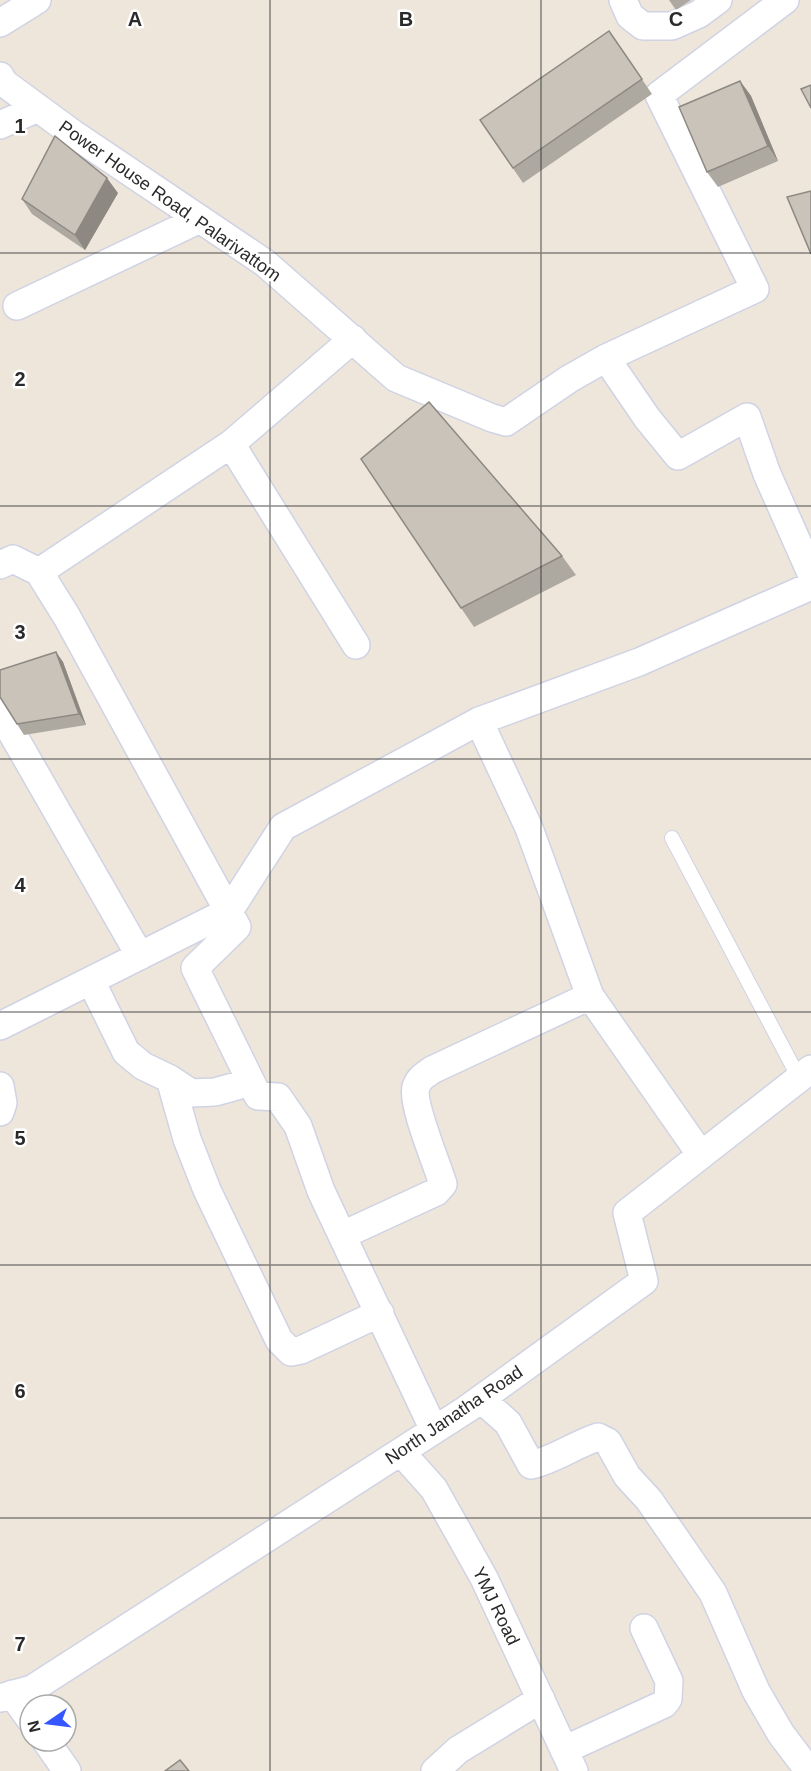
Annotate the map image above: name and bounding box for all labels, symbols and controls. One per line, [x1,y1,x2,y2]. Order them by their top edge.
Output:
text: A [128,8,142,30]
text: B [399,8,413,30]
text: C [669,8,683,30]
text: 1 [14,115,26,137]
street label: Power House Road, Palarivattom [55,116,285,286]
text: 2 [14,368,26,390]
text: 3 [14,621,26,643]
text: 4 [14,874,26,896]
text: 5 [14,1127,26,1149]
street label: North Janatha Road [382,1362,526,1468]
text: 6 [14,1380,26,1402]
street label: YMJ Road [469,1564,523,1648]
text: 7 [14,1633,26,1655]
north arrow [18,1693,78,1753]
text: N [24,1719,44,1734]

